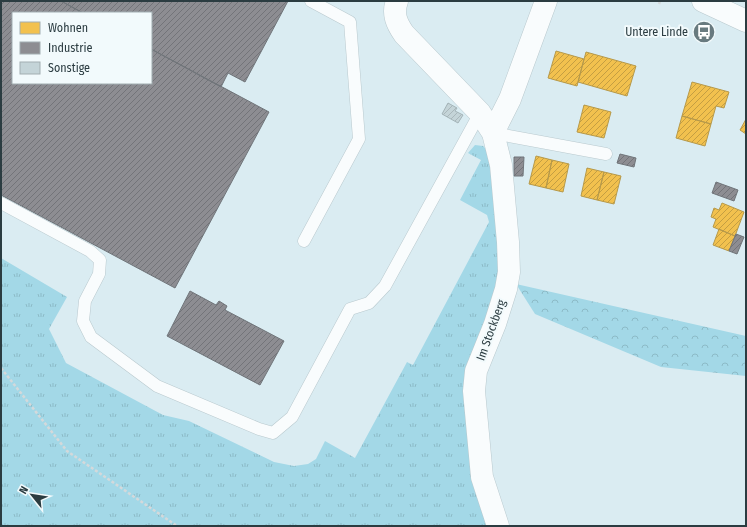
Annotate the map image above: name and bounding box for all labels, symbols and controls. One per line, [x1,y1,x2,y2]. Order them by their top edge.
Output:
legend [12,12,152,84]
bus stop icon: Untere Linde [691,19,717,45]
text: Wohnen [48,21,88,35]
place label: Untere Linde [625,25,688,39]
text: Industrie [48,41,92,55]
text: Sonstige [48,61,90,75]
street label: Im Stockberg [473,297,509,362]
north arrow [12,475,52,515]
text: N [16,484,31,496]

